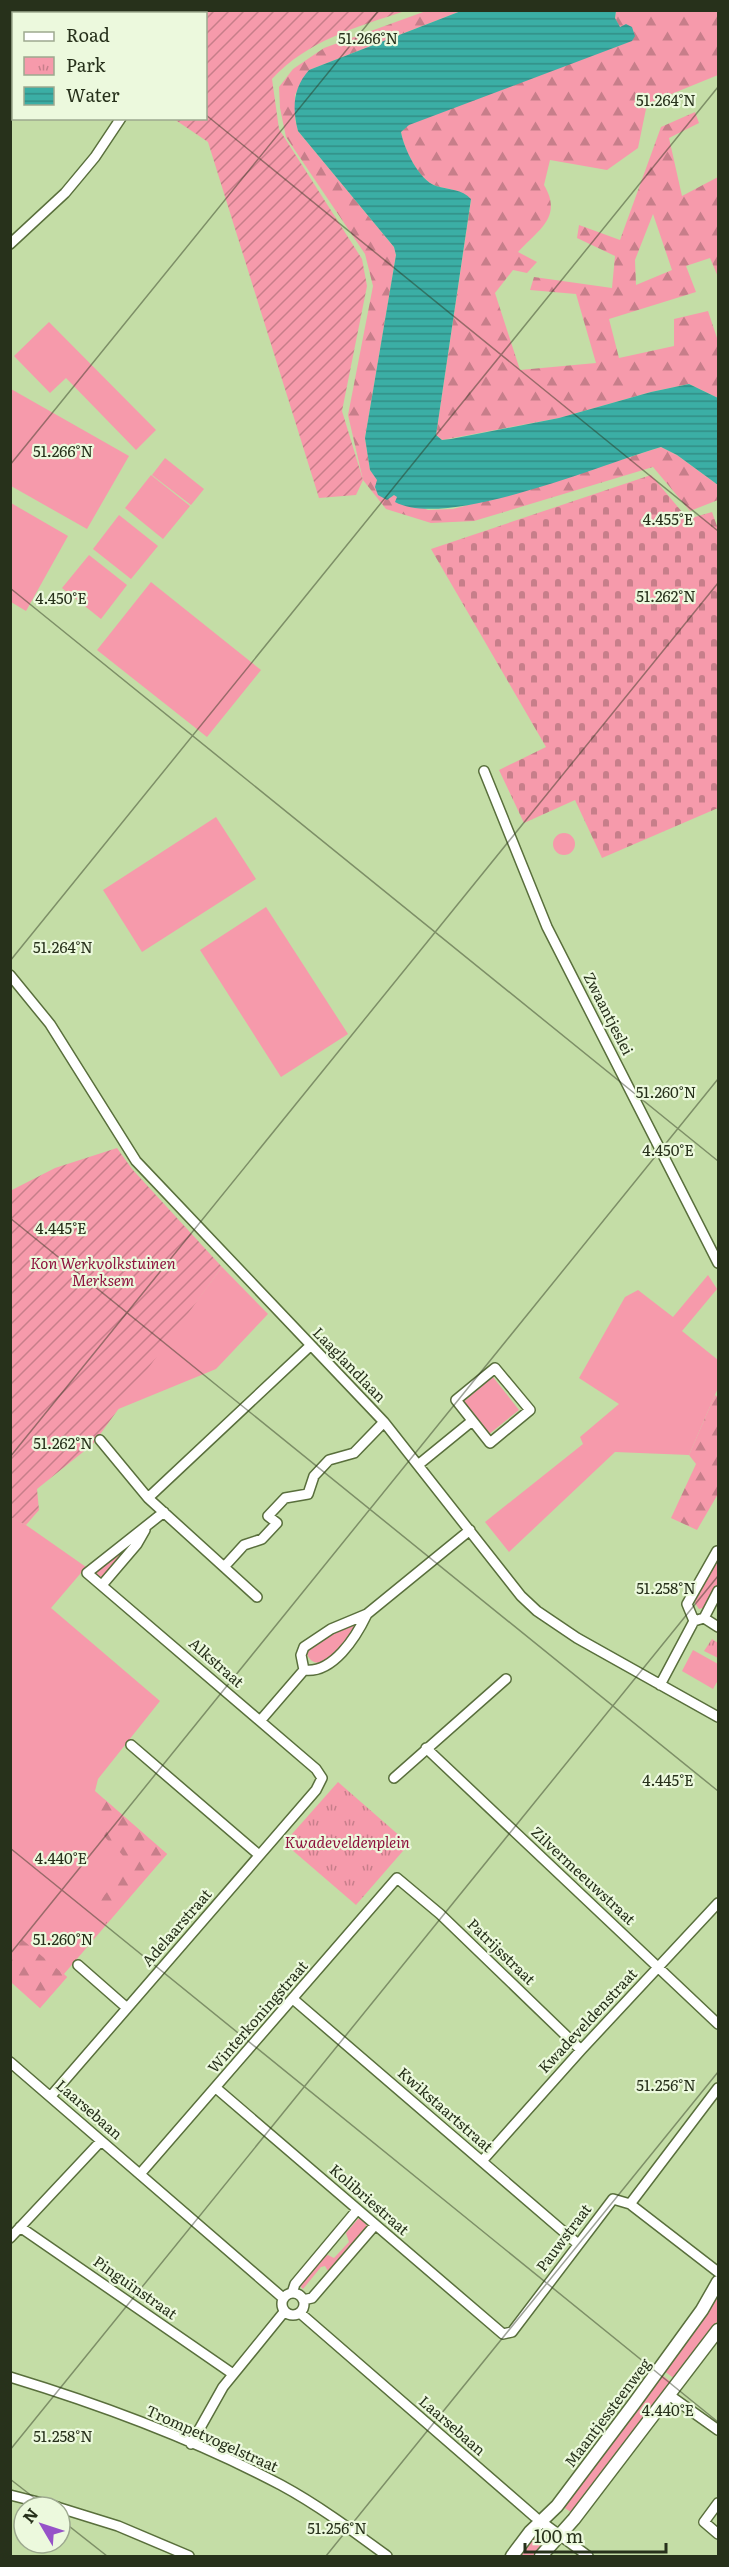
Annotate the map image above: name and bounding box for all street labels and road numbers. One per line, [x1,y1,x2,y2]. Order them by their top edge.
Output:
street label: Zwaantjeslei [579,968,640,1059]
street label: Laaglandlaan [308,1321,392,1407]
street label: Alkstraat [184,1631,250,1692]
street label: Zilvermeeuwstraat [527,1820,642,1930]
street label: Adelaarstraat [135,1883,216,1971]
street label: Patrijsstraat [463,1912,541,1989]
street label: Winterkoningstraat [201,1955,312,2077]
street label: Kwadeveldenstraat [532,1962,642,2078]
street label: Kwikstaartstraat [393,2061,499,2157]
street label: Laarsebaan [52,2073,128,2144]
street label: Kolibriestraat [325,2158,415,2240]
street label: Pauwstraat [530,2198,596,2276]
street label: Pinguïnstraat [89,2249,183,2324]
street label: Maantjessteenweg [558,2352,656,2472]
street label: Laarsebaan [415,2389,491,2460]
street label: Trompetvogelstraat [143,2398,282,2477]

